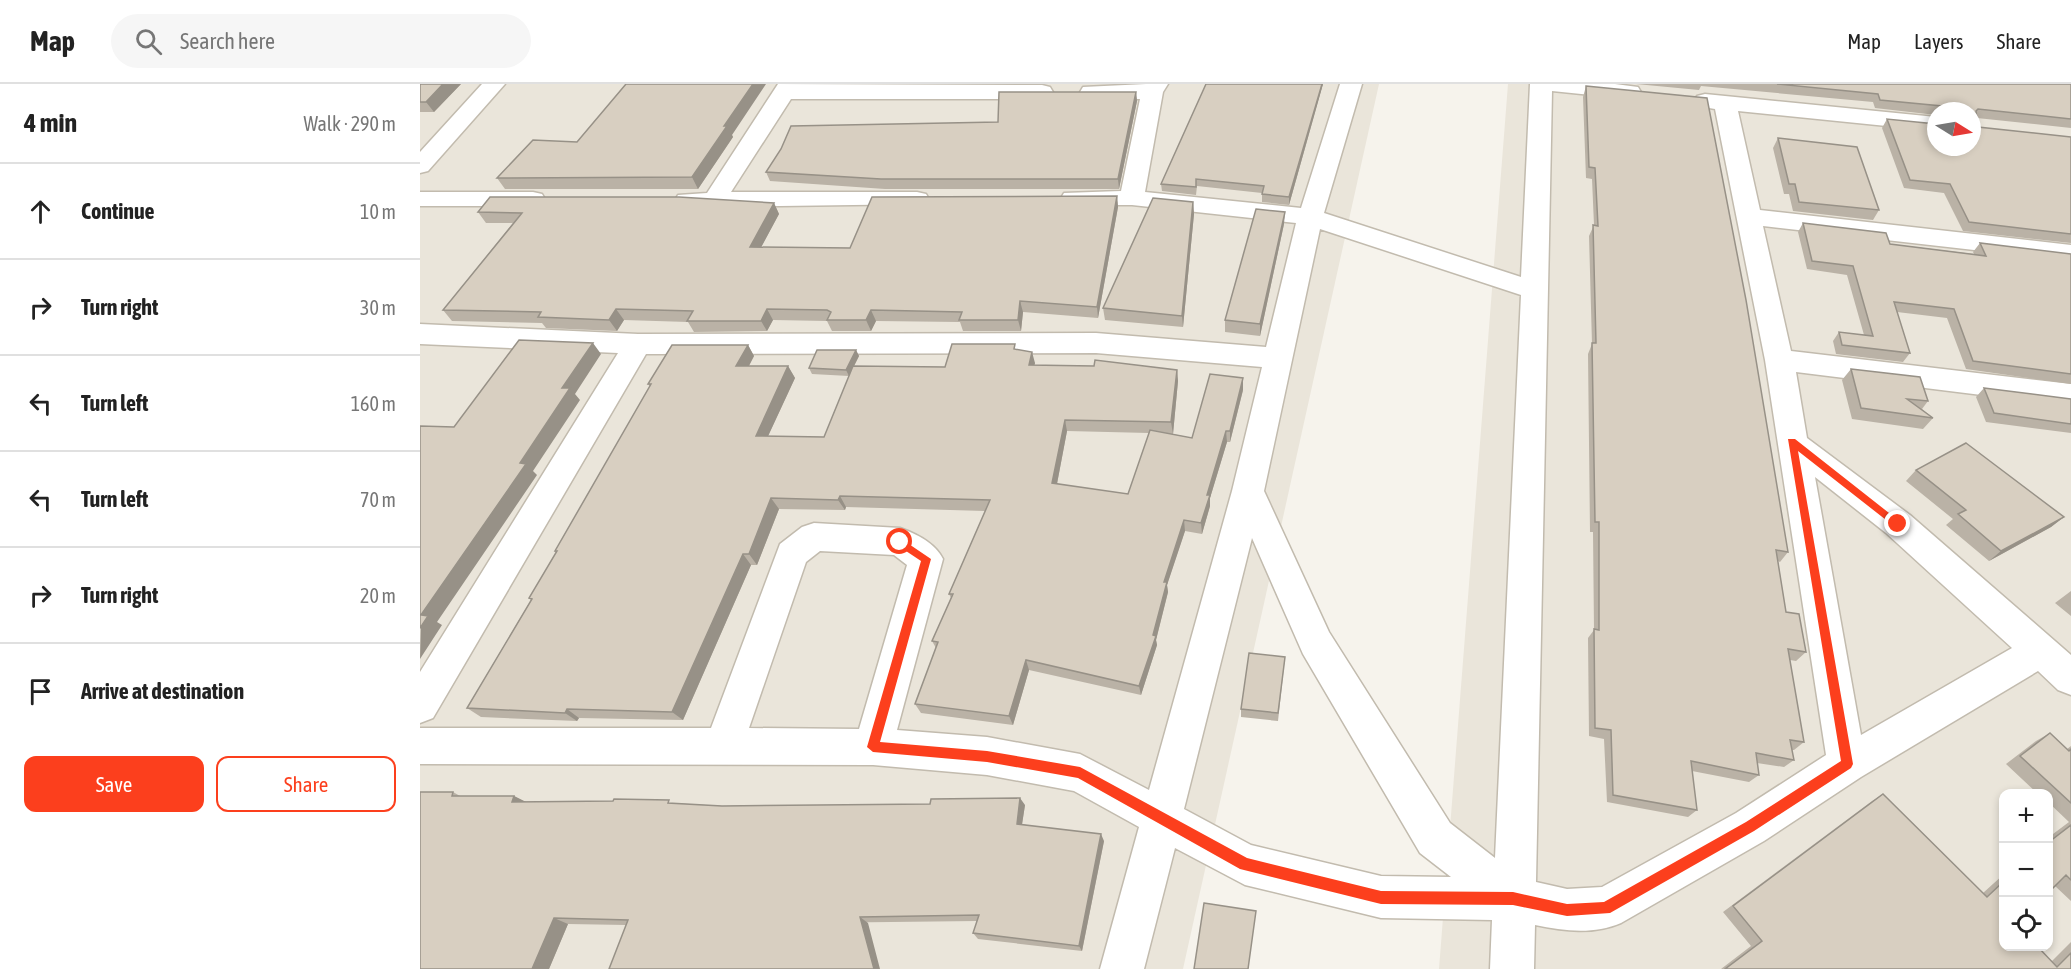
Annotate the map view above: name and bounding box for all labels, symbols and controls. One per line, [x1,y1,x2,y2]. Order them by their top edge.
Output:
search box [111,14,531,68]
text: Map [30,25,75,57]
icon: search [132,25,165,58]
text: Search here [180,28,275,54]
text: Map [1847,29,1881,53]
text: Layers [1914,29,1964,53]
text: Share [1997,29,2041,53]
north arrow [1927,102,1981,156]
text: 4 min [24,108,77,138]
text: Walk · 290 m [304,112,396,135]
icon: ahead [24,195,57,228]
text: Continue [81,198,155,224]
text: 10 m [360,200,396,223]
icon: right [24,291,57,324]
text: Turn right [81,294,158,320]
text: 30 m [360,296,396,319]
icon: left [24,387,57,420]
text: Turn left [81,390,148,416]
text: 160 m [351,392,396,415]
icon: left [24,483,57,516]
text: Turn left [81,486,148,512]
text: 70 m [360,488,396,511]
route end [1884,510,1910,536]
route start [886,528,912,554]
icon: right [24,579,57,612]
text: Turn right [81,582,158,608]
text: 20 m [360,584,396,607]
icon: arrive [24,675,57,708]
text: Arrive at destination [81,678,244,704]
button: Save [24,756,204,812]
button: Share [216,756,396,812]
map controls [1999,789,2053,951]
button: + [1999,789,2053,843]
button: − [1999,843,2053,897]
button: locate [1999,897,2053,951]

